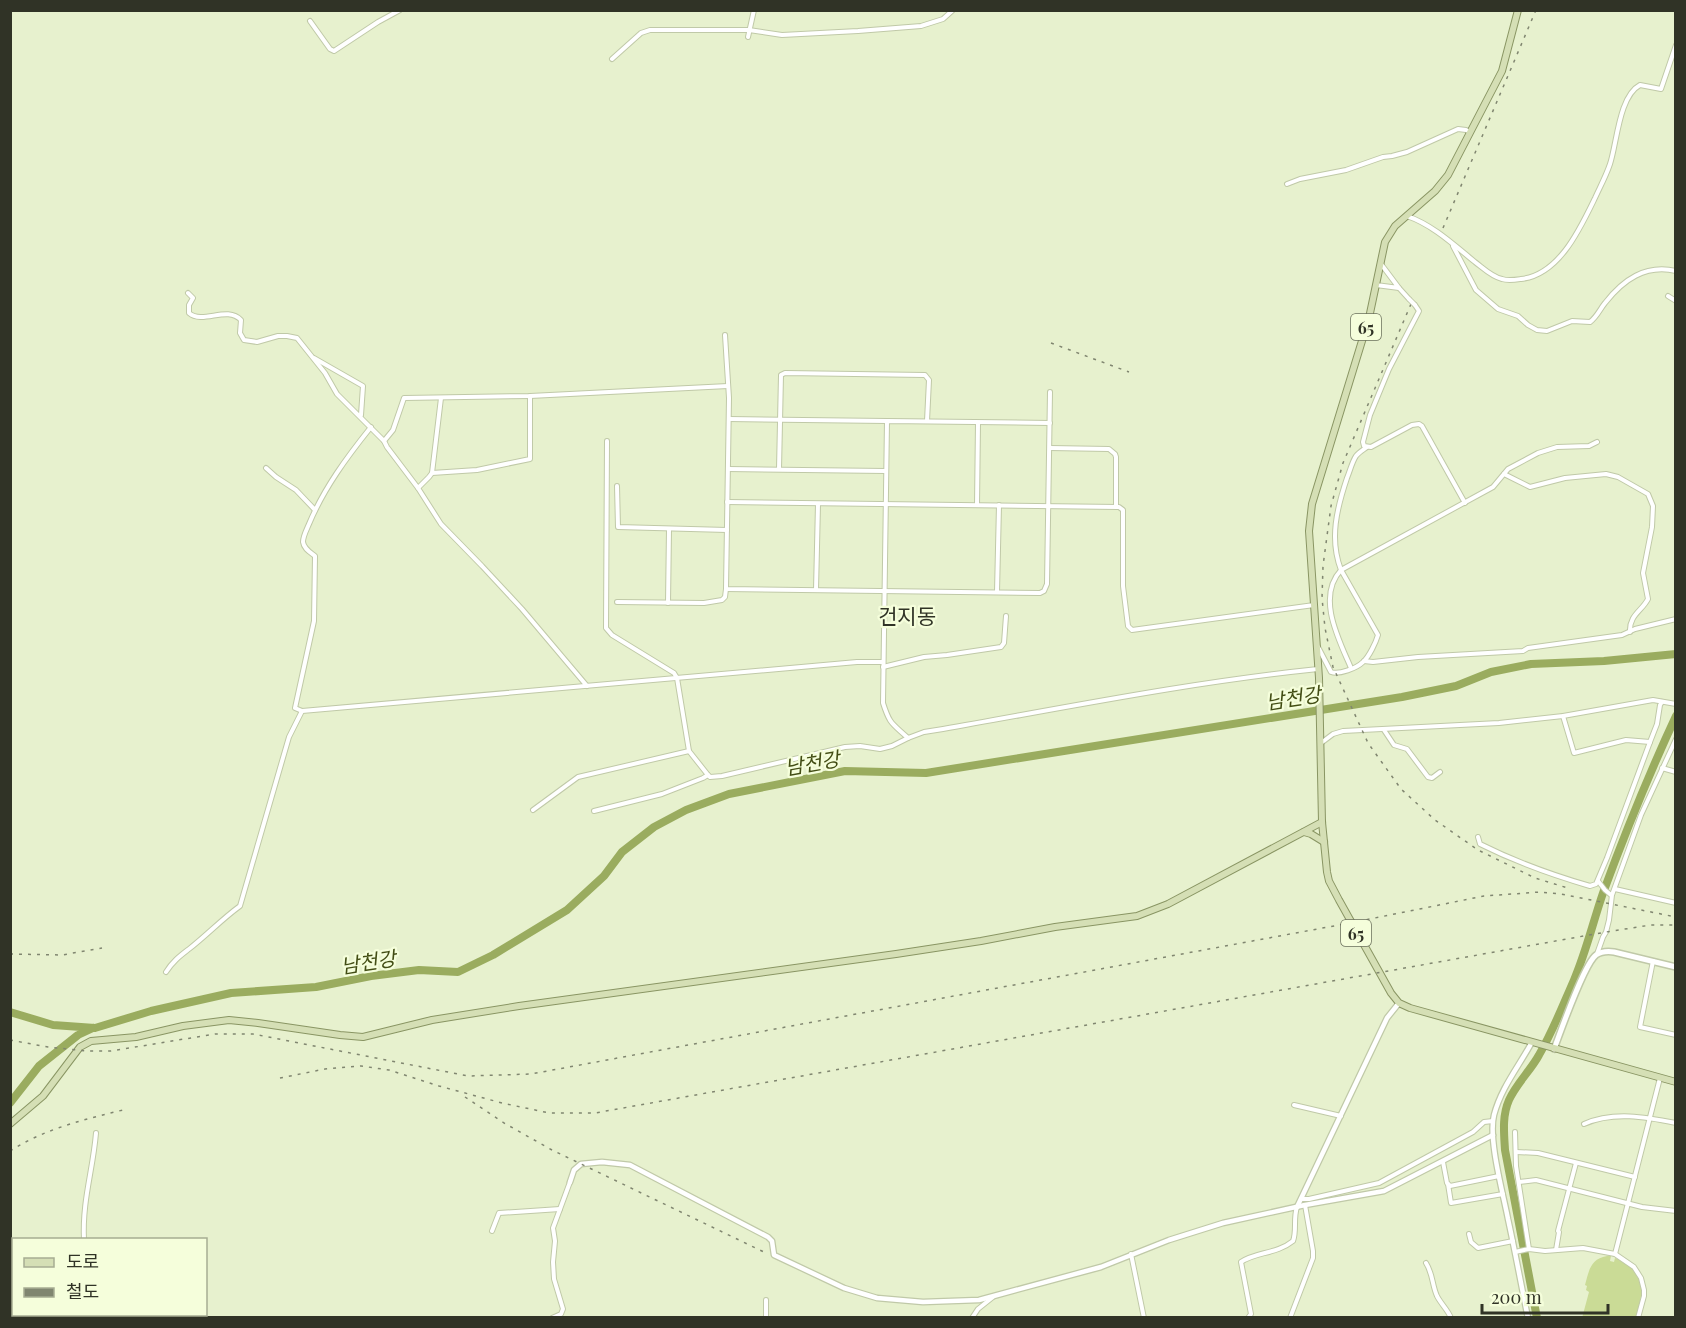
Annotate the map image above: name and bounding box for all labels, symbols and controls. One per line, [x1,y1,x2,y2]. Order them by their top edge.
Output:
road number: 65 [1351,314,1381,340]
district label: 건지동 [878,601,936,629]
water label: 남천강 [1264,679,1325,715]
water label: 남천강 [782,743,844,780]
road number: 65 [1341,920,1371,946]
water label: 남천강 [339,943,400,979]
legend [12,1238,207,1316]
text: 도로 [66,1249,99,1273]
scale bar [1482,1277,1608,1315]
text: 철도 [66,1279,99,1303]
text: 200 m [1491,1285,1542,1309]

